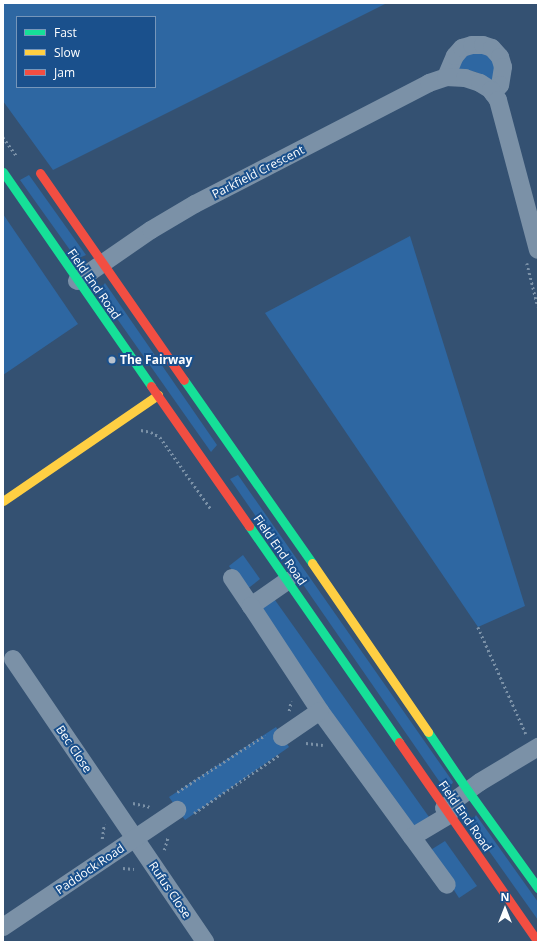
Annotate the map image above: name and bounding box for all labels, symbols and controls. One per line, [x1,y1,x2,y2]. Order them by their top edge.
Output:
legend [16,16,156,88]
text: Fast [54,24,77,41]
text: Slow [54,44,80,61]
text: Jam [54,64,75,81]
street label: Parkfield Crescent [210,143,306,201]
street label: Field End Road [64,246,124,322]
place label: The Fairway [120,353,192,367]
marker: The Fairway [107,355,117,365]
street label: Field End Road [250,512,310,588]
street label: Bec Close [53,723,95,775]
street label: Field End Road [435,778,495,854]
street label: Paddock Road [53,841,127,897]
street label: Rufus Close [146,859,194,921]
north arrow [485,889,525,929]
text: N [501,889,509,904]

